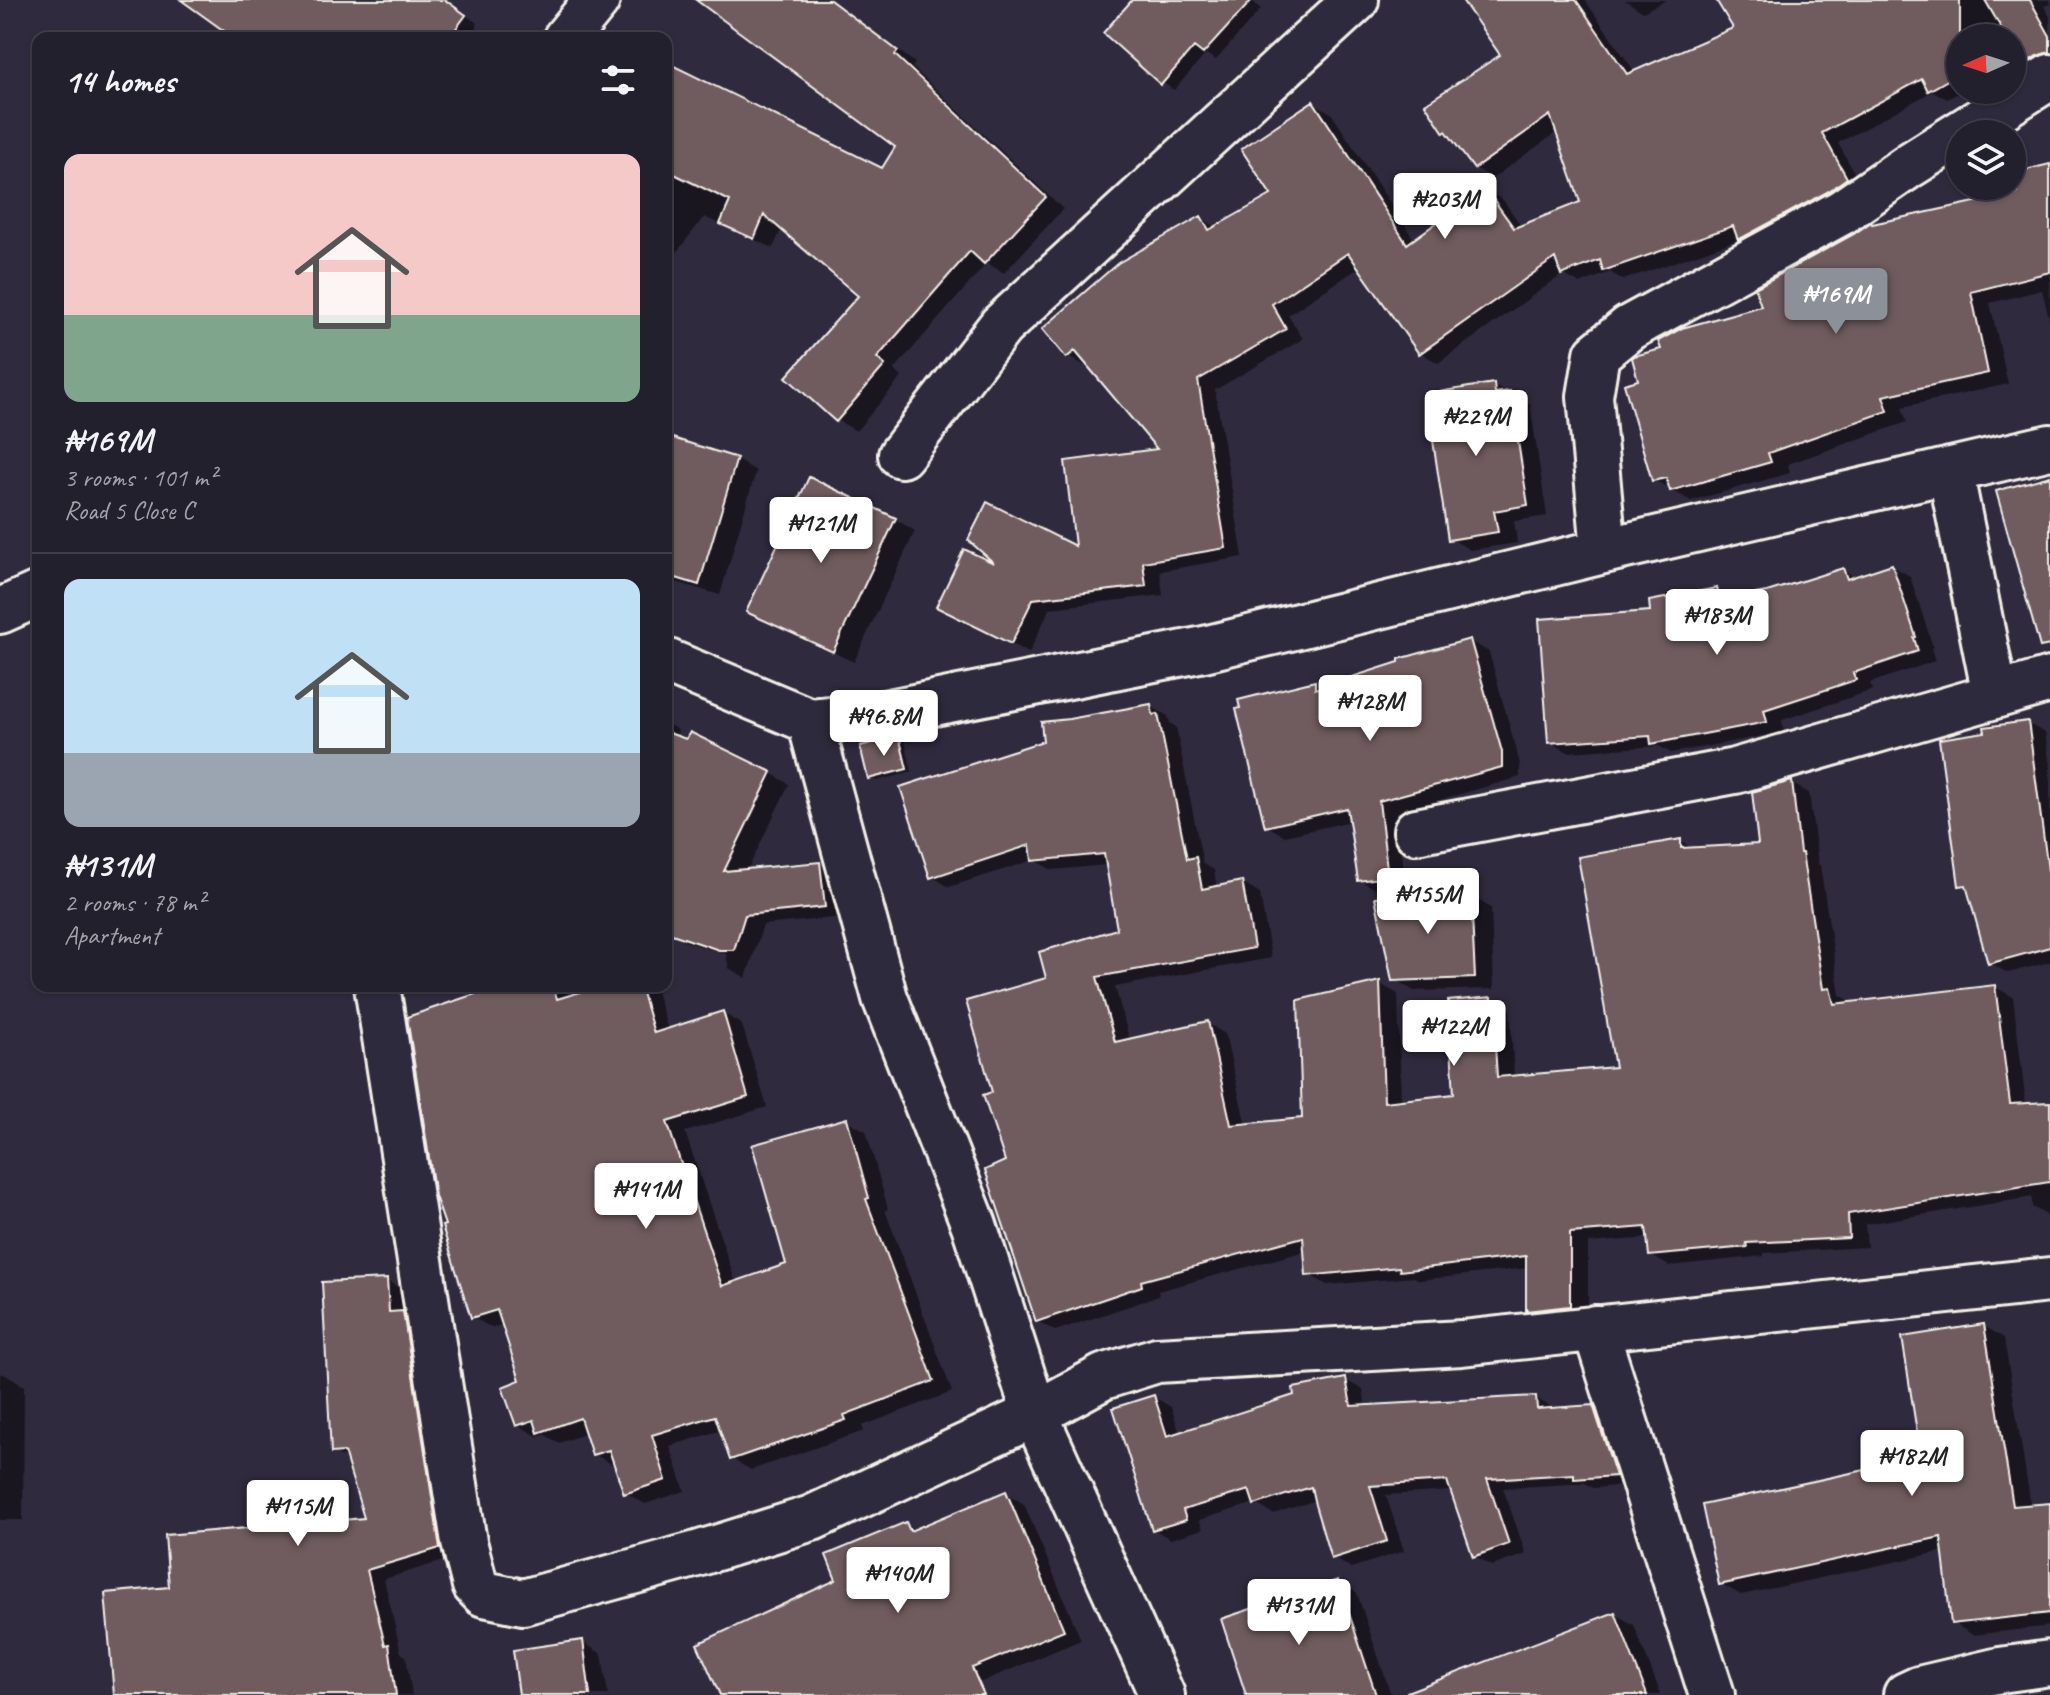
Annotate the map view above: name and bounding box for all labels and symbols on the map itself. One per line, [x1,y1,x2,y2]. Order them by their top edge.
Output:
north arrow [1946,24,2026,104]
pin: ₦203M [1389,173,1501,241]
pin: ₦169M [1780,268,1892,336]
pin: ₦229M [1420,390,1532,458]
pin: ₦121M [765,497,877,565]
pin: ₦183M [1661,589,1773,657]
pin: ₦128M [1314,675,1426,743]
pin: ₦96.8M [819,690,949,758]
pin: ₦155M [1372,868,1484,936]
pin: ₦122M [1398,1000,1510,1068]
pin: ₦141M [590,1163,702,1231]
pin: ₦182M [1856,1430,1968,1498]
pin: ₦115M [242,1480,354,1548]
pin: ₦140M [842,1547,954,1615]
pin: ₦131M [1243,1579,1355,1647]

